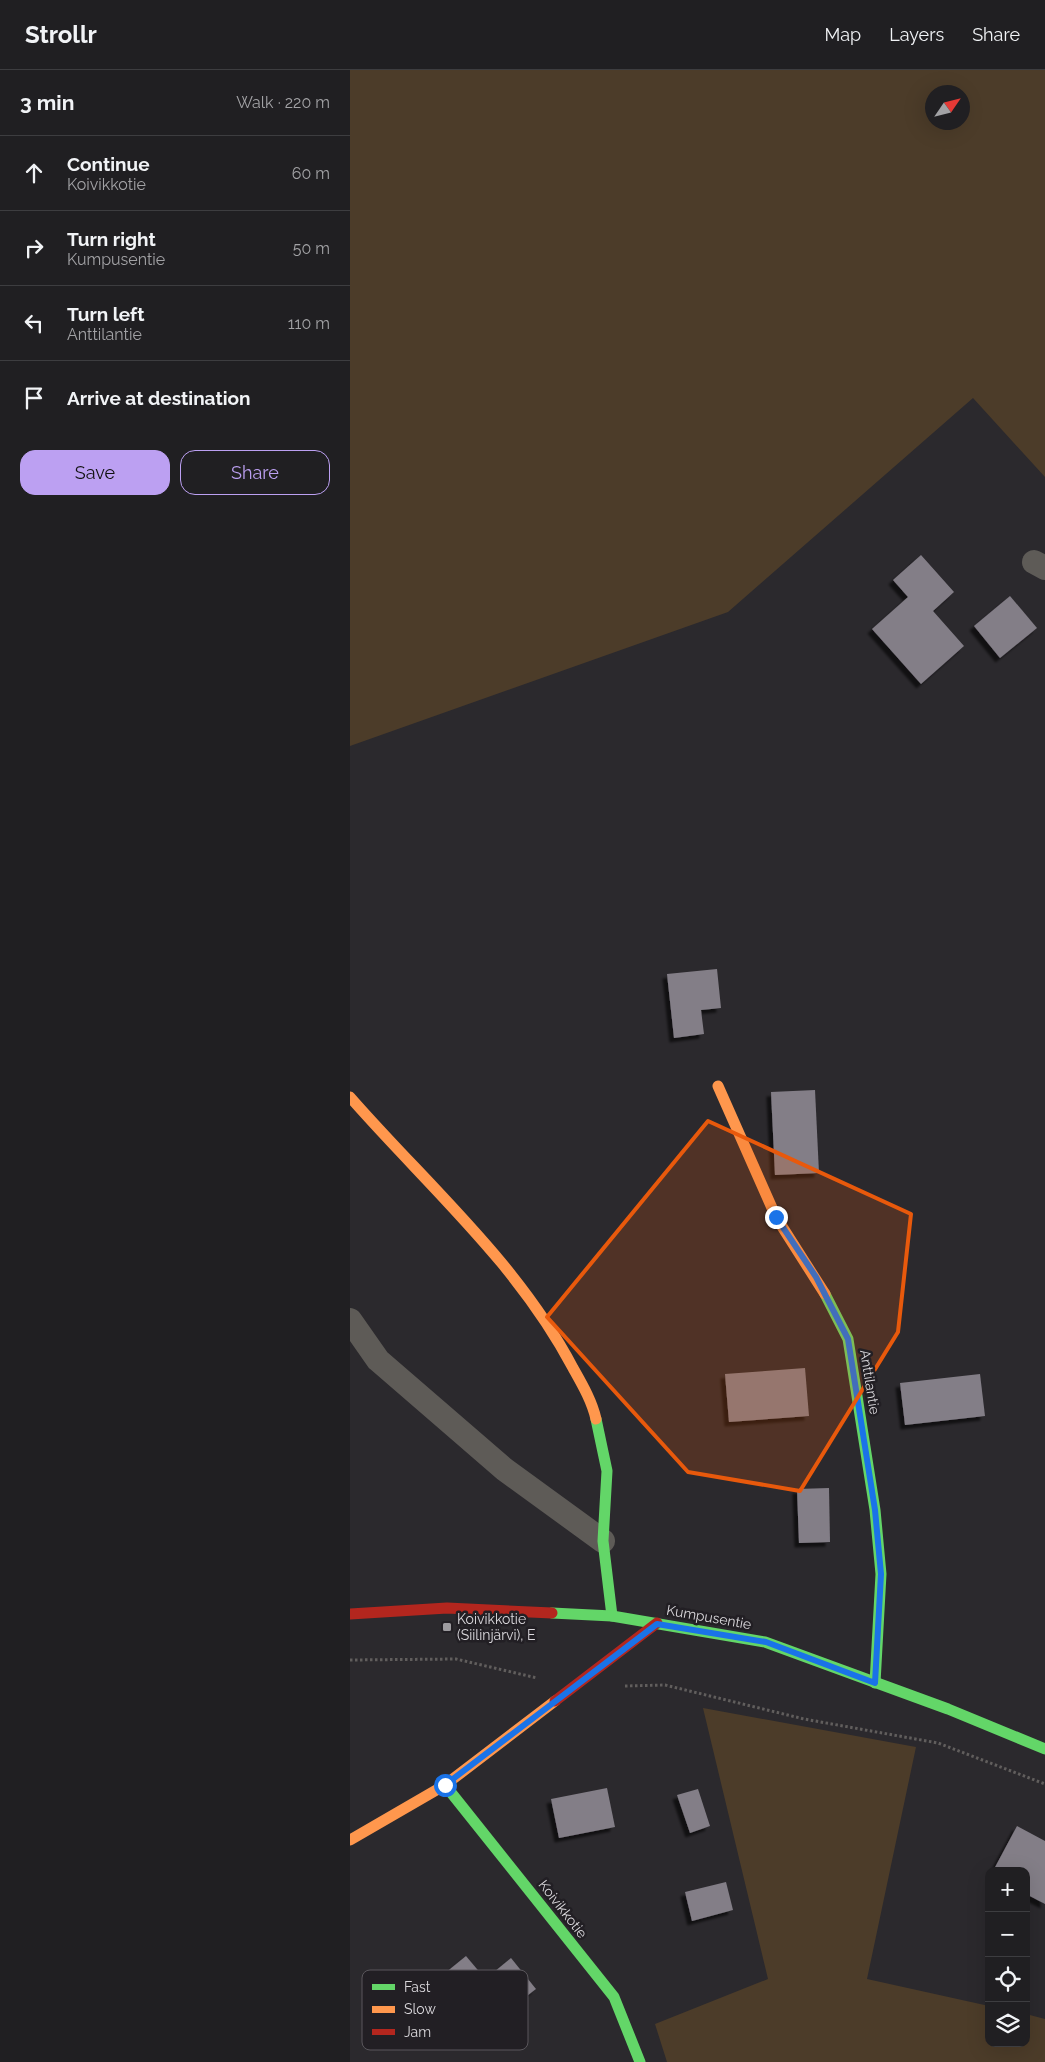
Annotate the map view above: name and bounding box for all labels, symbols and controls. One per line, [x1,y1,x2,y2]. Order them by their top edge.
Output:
text: Strollr [25,20,97,49]
text: Map [825,24,861,45]
text: Layers [889,24,944,45]
text: Share [972,24,1020,45]
north arrow [925,85,970,130]
text: 3 min [20,90,74,115]
text: Walk · 220 m [236,93,330,112]
text: Continue [67,153,150,175]
icon: ahead [20,159,48,187]
text: 60 m [292,164,330,183]
text: Koivikkotie [67,175,146,194]
text: Turn right [67,228,156,250]
icon: right [20,234,48,262]
text: 50 m [293,239,330,258]
text: Kumpusentie [67,250,165,269]
text: Turn left [67,303,144,325]
icon: left [20,309,48,337]
text: 110 m [288,314,330,333]
text: Anttilantie [67,325,142,344]
icon: arrive [20,384,48,412]
text: Arrive at destination [67,387,251,409]
button: Save [20,450,170,495]
button: Share [180,450,330,495]
route end [765,1206,788,1229]
street label: Anttilantie [857,1348,883,1416]
street label: Kumpusentie [665,1602,753,1632]
place label: Koivikkotie (Siilinjärvi), E [457,1611,536,1643]
marker: Koivikkotie (Siilinjärvi), E [441,1621,453,1633]
route start [434,1774,457,1797]
map controls [985,1867,1030,2047]
button: + [985,1867,1030,1912]
street label: Koivikkotie [535,1877,591,1941]
button: − [985,1912,1030,1957]
button: locate [985,1957,1030,2002]
legend [362,1970,528,2050]
text: Fast [404,1979,431,1995]
text: Slow [404,2001,436,2017]
button: layers [985,2002,1030,2047]
text: Jam [404,2024,431,2040]

